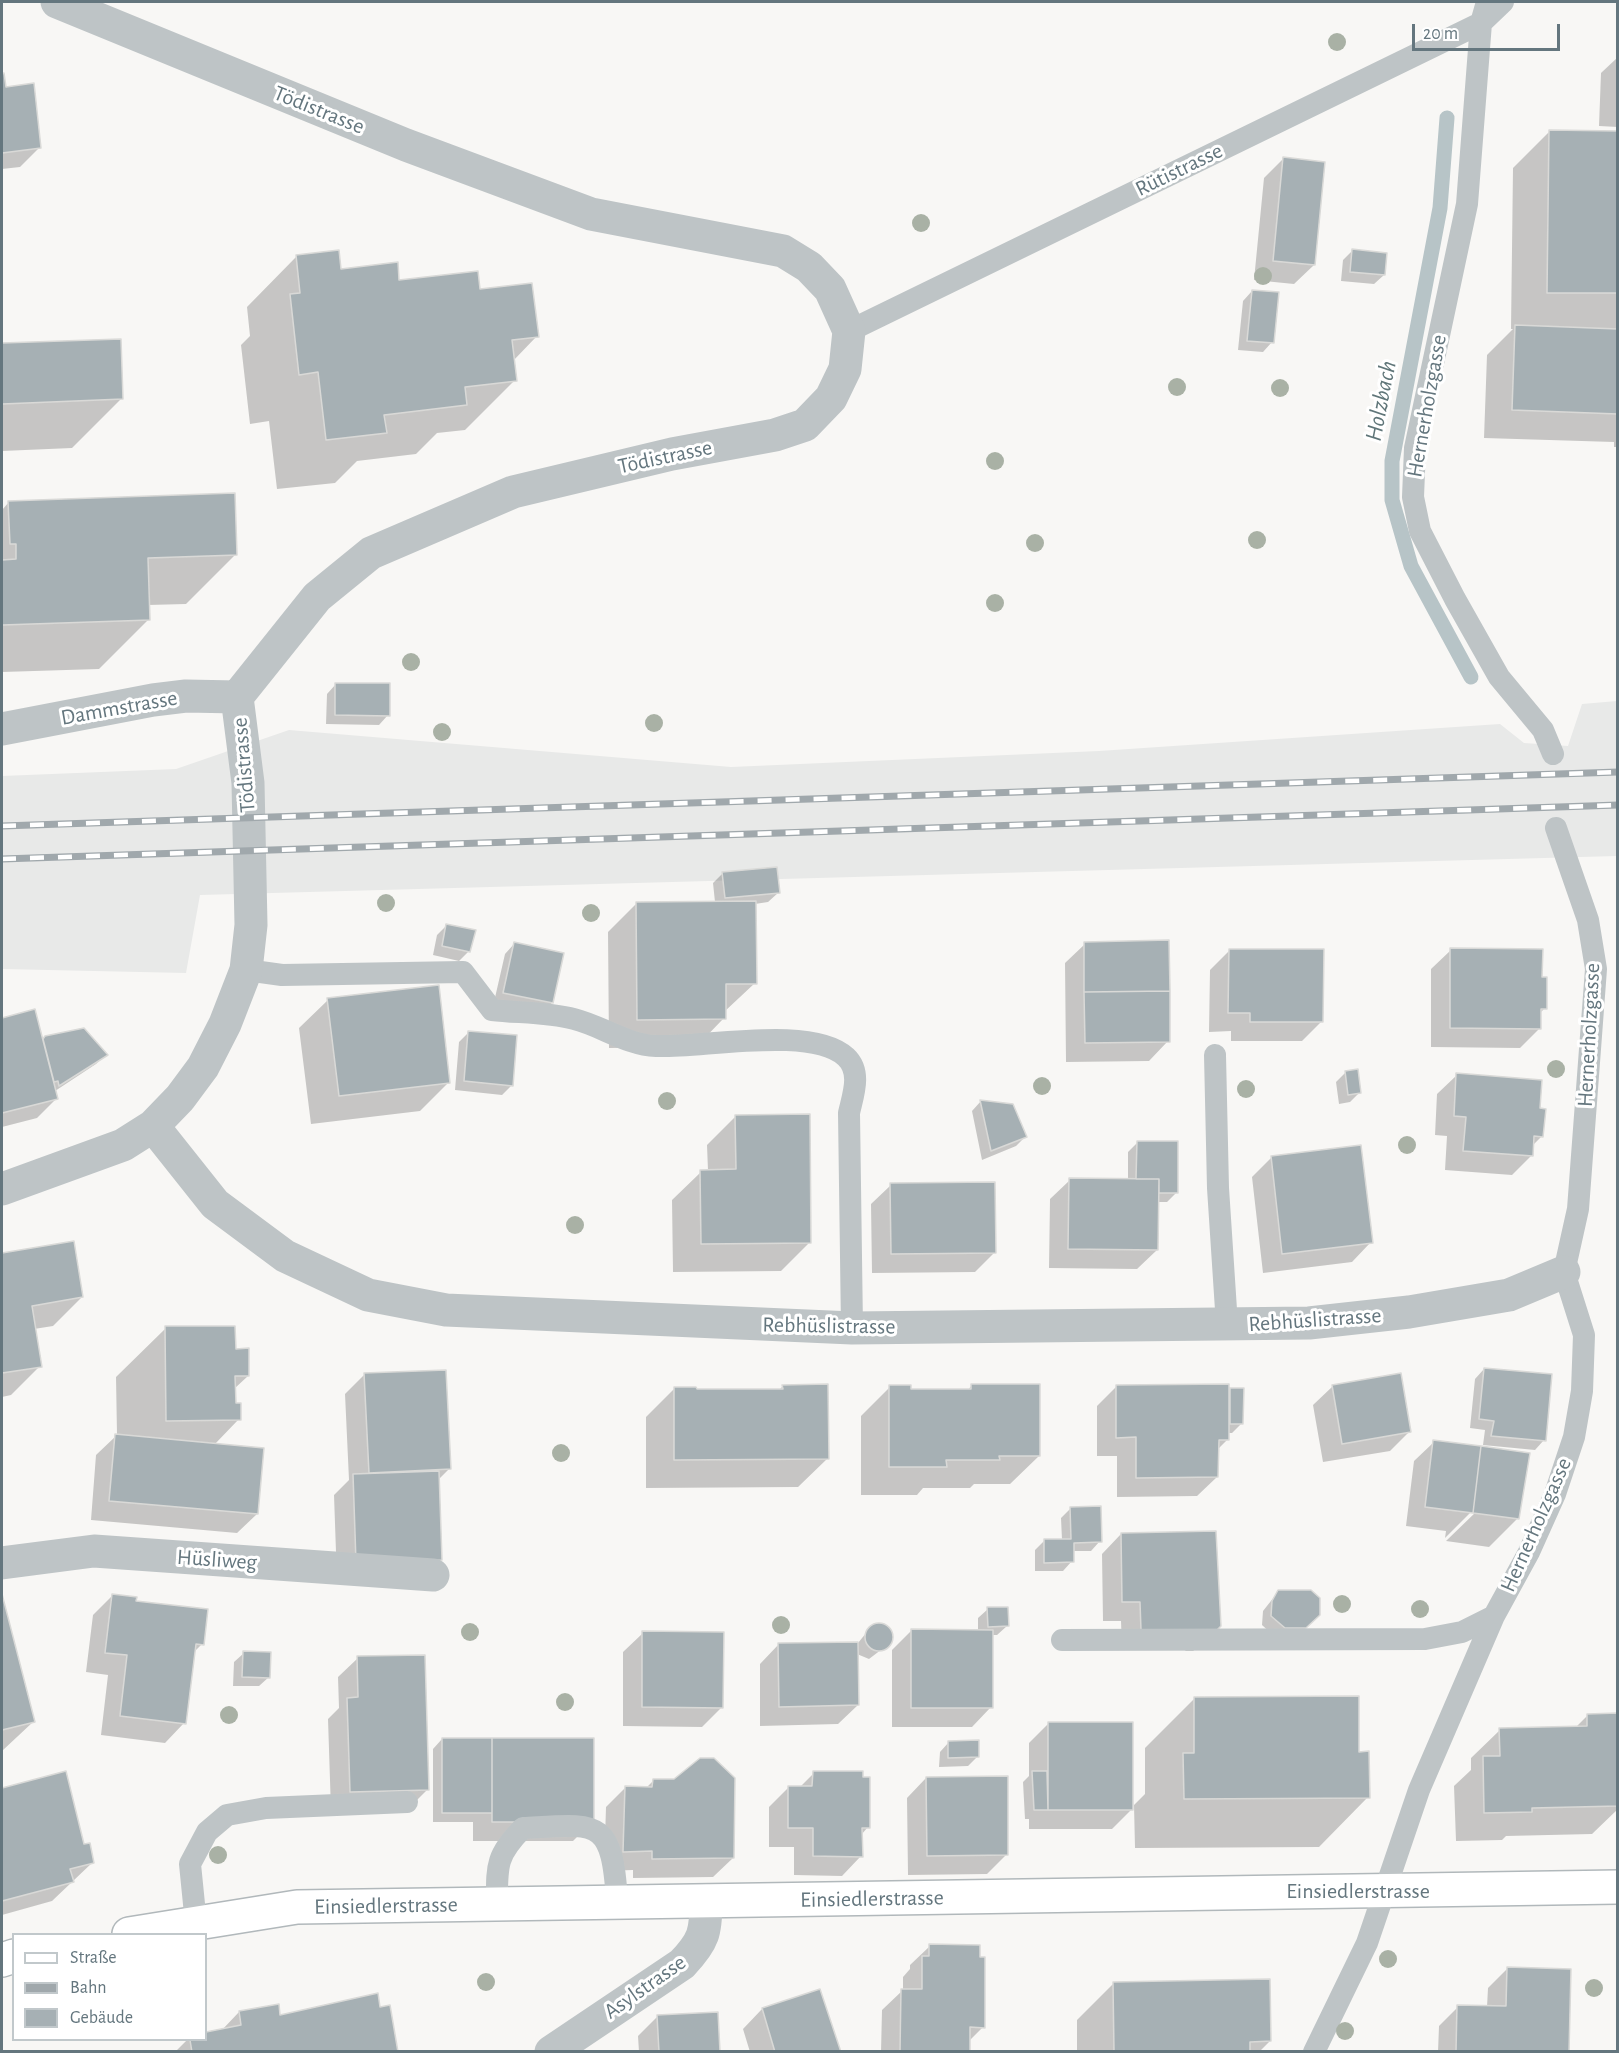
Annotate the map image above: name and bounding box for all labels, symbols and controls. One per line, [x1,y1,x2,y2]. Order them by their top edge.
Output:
scale bar [1415,12,1564,50]
text: 20 m [1423,25,1458,43]
street label: Tödistrasse [270,80,368,140]
street label: Rütistrasse [1131,138,1227,202]
street label: Hernerholzgasse [1401,333,1453,479]
water label: Holzbach [1359,358,1403,444]
street label: Tödistrasse [616,434,714,480]
street label: Dammstrasse [59,685,179,731]
street label: Tödistrasse [227,716,261,814]
street label: Hernerholzgasse [1572,962,1606,1108]
street label: Rebhüslistrasse [1248,1302,1382,1338]
street label: Rebhüslistrasse [762,1312,896,1340]
street label: Hernerholzgasse [1495,1454,1577,1596]
street label: Hüsliweg [176,1544,258,1576]
street label: Einsiedlerstrasse [1286,1878,1430,1904]
street label: Einsiedlerstrasse [800,1885,944,1913]
street label: Einsiedlerstrasse [314,1892,458,1920]
legend [12,1933,207,2041]
text: Straße [70,1949,116,1967]
street label: Asylstrasse [599,1949,691,2025]
text: Bahn [70,1979,106,1997]
text: Gebäude [70,2009,133,2027]

